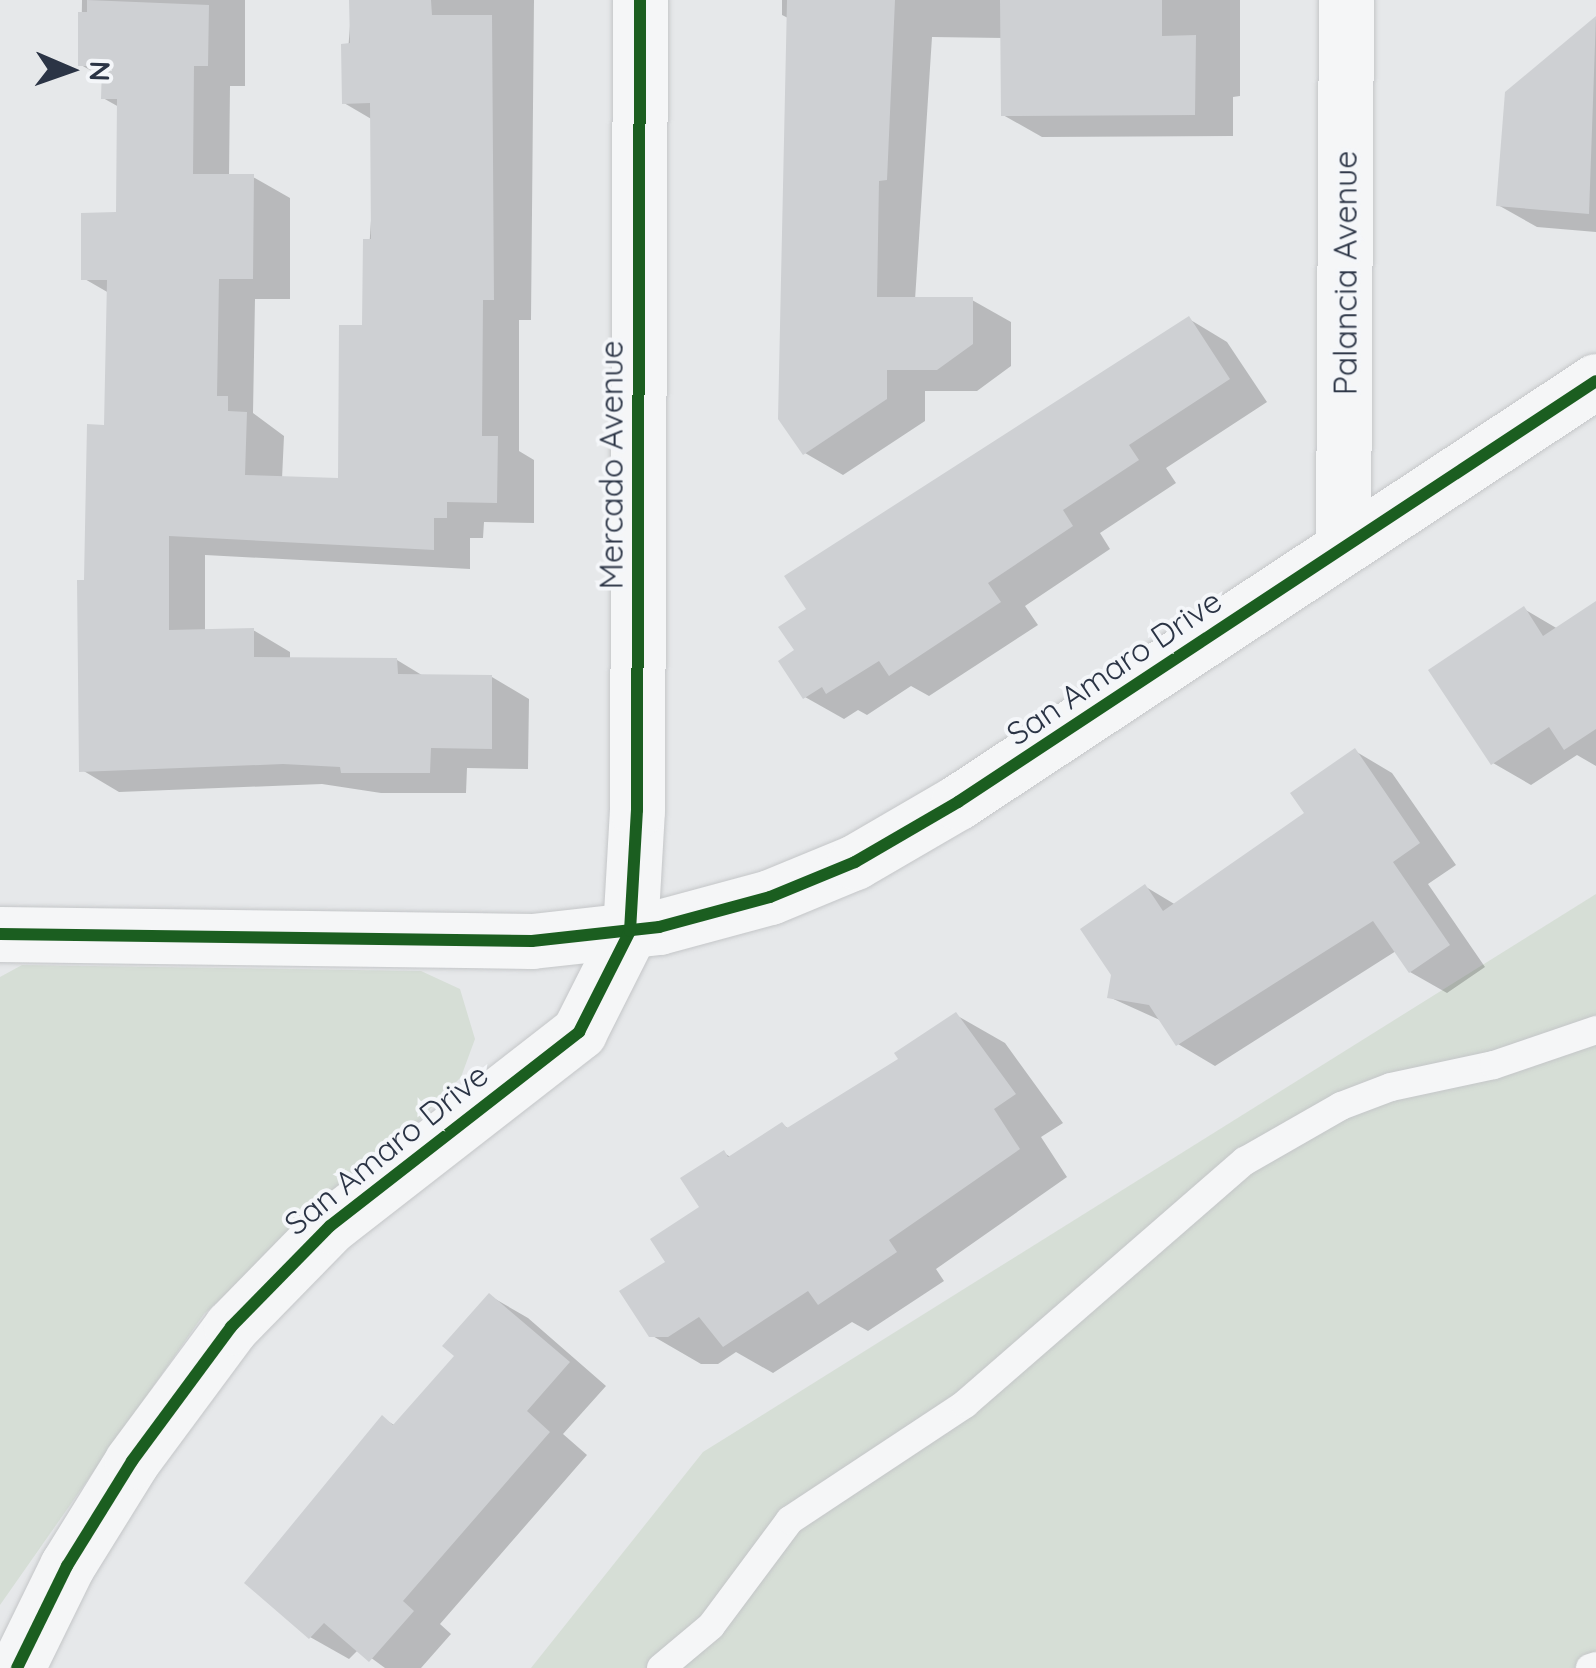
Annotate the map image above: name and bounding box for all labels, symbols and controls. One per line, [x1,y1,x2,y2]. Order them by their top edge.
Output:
north arrow [20,20,120,120]
text: N [83,60,118,82]
street label: Palancia Avenue [1326,151,1364,395]
street label: Mercado Avenue [592,340,630,590]
street label: San Amaro Drive [999,581,1229,753]
street label: San Amaro Drive [277,1055,495,1243]

